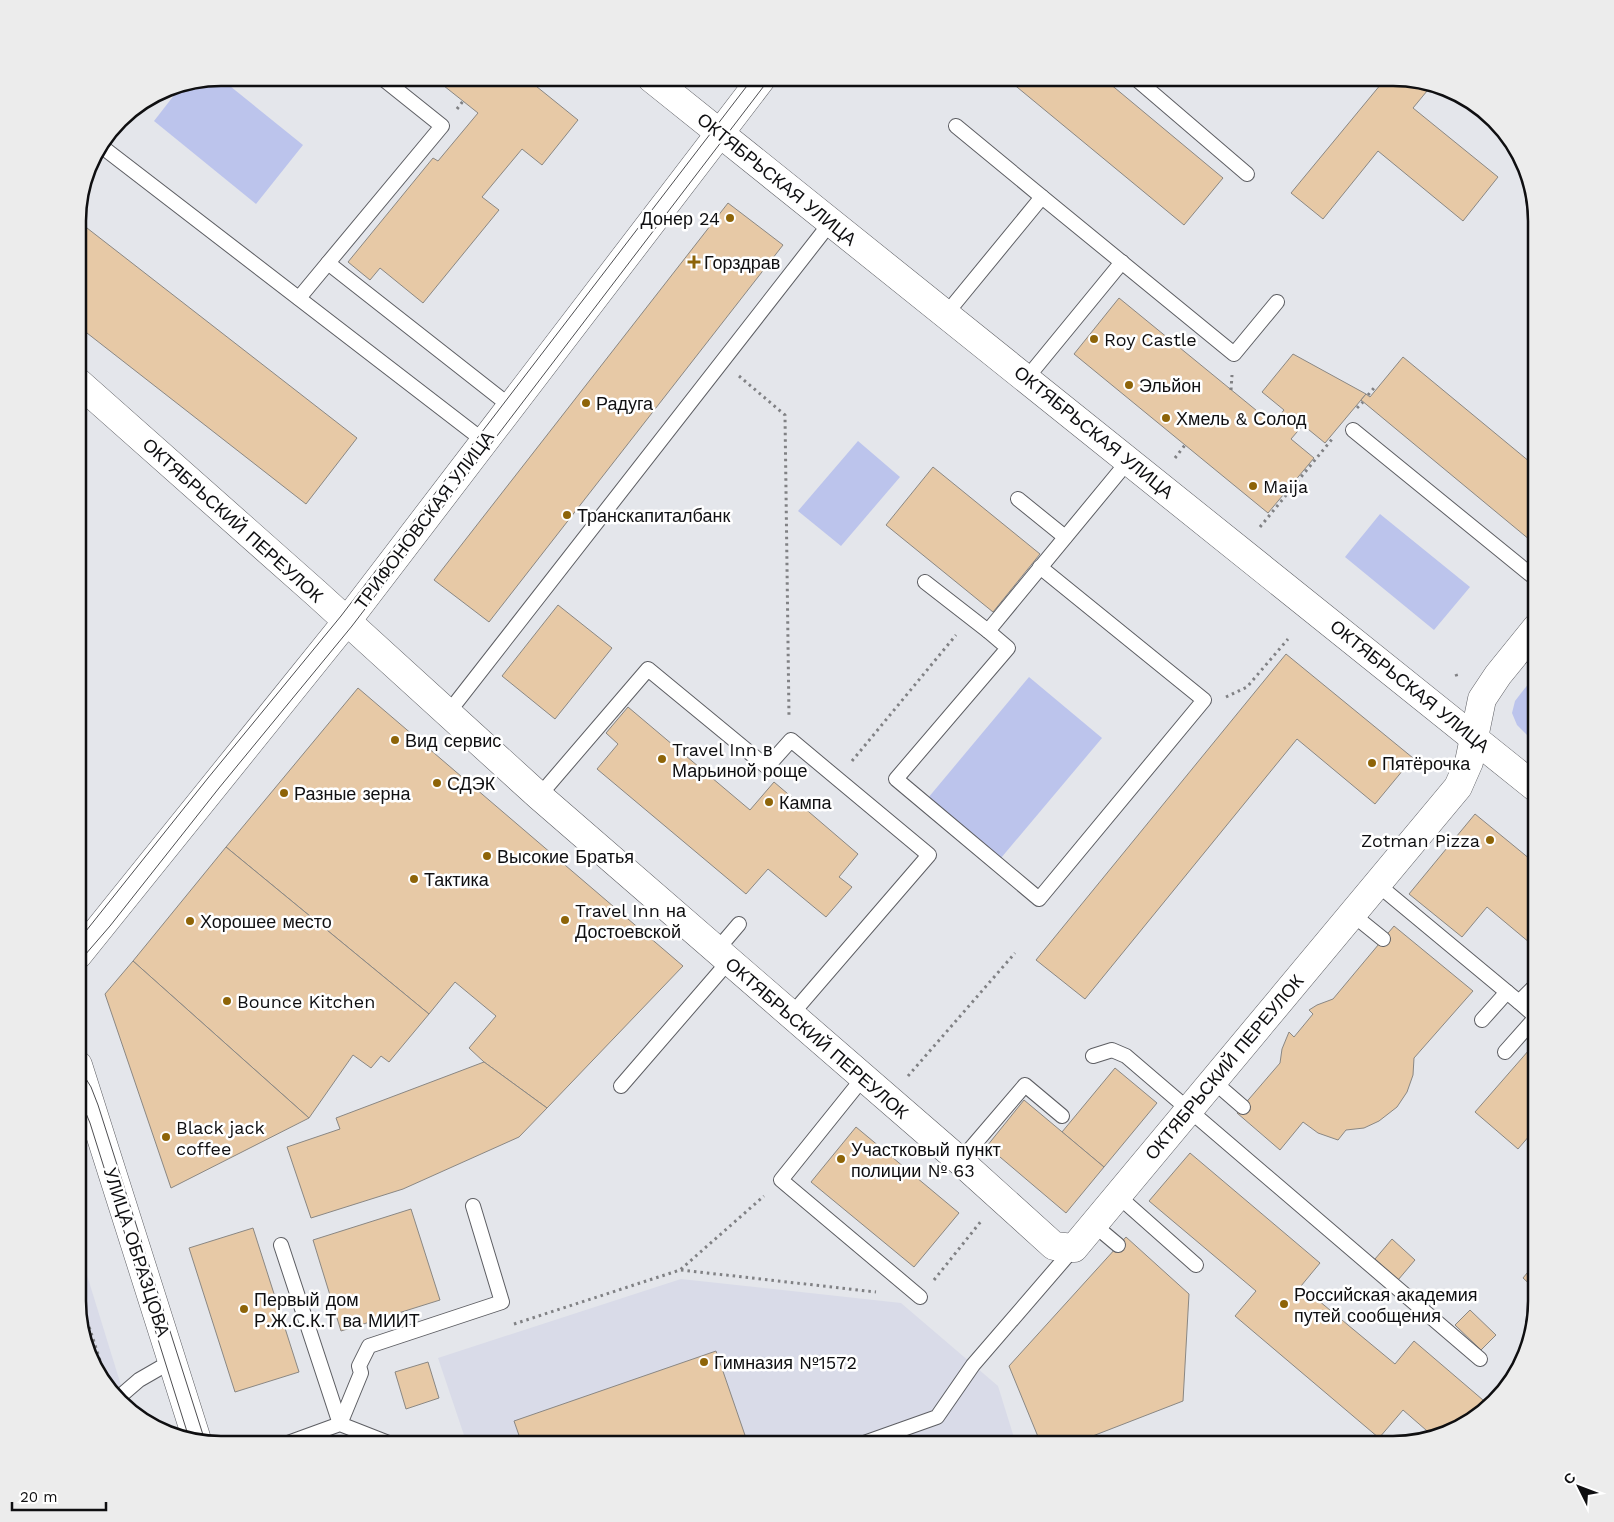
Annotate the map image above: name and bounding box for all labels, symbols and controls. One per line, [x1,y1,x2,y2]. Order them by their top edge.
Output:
street label: ОКТЯБРЬСКАЯ УЛИЦА [693,108,861,250]
place label: Донер 24 [641,208,720,229]
marker: Донер 24 [724,212,736,224]
place label: Горздрав [704,252,780,273]
marker: Горздрав [688,256,700,268]
place label: Roy Castle [1104,329,1197,350]
marker: Roy Castle [1088,333,1100,345]
street label: ОКТЯБРЬСКАЯ УЛИЦА [1010,361,1178,503]
place label: Эльйон [1139,375,1201,396]
marker: Эльйон [1123,379,1135,391]
place label: Радуга [596,393,654,414]
marker: Радуга [580,397,592,409]
place label: Хмель & Солод [1176,408,1307,429]
marker: Хмель & Солод [1160,412,1172,424]
street label: ТРИФОНОВСКАЯ УЛИЦА [350,427,498,613]
street label: ОКТЯБРЬСКИЙ ПЕРЕУЛОК [139,434,328,607]
place label: Maija [1263,476,1308,497]
marker: Maija [1247,480,1259,492]
place label: Транскапиталбанк [577,505,730,526]
marker: Транскапиталбанк [561,509,573,521]
street label: ОКТЯБРЬСКАЯ УЛИЦА [1326,615,1494,757]
place label: Вид сервис [405,730,501,751]
marker: Вид сервис [389,734,401,746]
place label: Travel Inn в Марьиной роще [672,739,807,781]
marker: Travel Inn в Марьиной роще [656,753,668,765]
place label: Пятёрочка [1382,753,1471,774]
marker: Пятёрочка [1366,757,1378,769]
place label: СДЭК [447,773,496,794]
marker: СДЭК [431,777,443,789]
place label: Разные зерна [294,783,412,804]
marker: Разные зерна [278,787,290,799]
place label: Кампа [779,792,833,813]
marker: Кампа [763,796,775,808]
place label: Zotman Pizza [1361,830,1480,851]
marker: Zotman Pizza [1484,834,1496,846]
place label: Высокие Братья [497,846,634,867]
marker: Высокие Братья [481,850,493,862]
place label: Тактика [424,869,490,890]
marker: Тактика [408,873,420,885]
place label: Travel Inn на Достоевской [575,900,687,942]
place label: Хорошее место [200,911,332,932]
marker: Travel Inn на Достоевской [559,914,571,926]
marker: Хорошее место [184,915,196,927]
street label: ОКТЯБРЬСКИЙ ПЕРЕУЛОК [721,953,913,1123]
street label: ОКТЯБРЬСКИЙ ПЕРЕУЛОК [1140,970,1308,1164]
place label: Bounce Kitchen [237,991,375,1012]
marker: Bounce Kitchen [221,995,233,1007]
place label: Black jack coffee [176,1117,265,1159]
marker: Black jack coffee [160,1131,172,1143]
place label: Участковый пункт полиции № 63 [851,1139,1001,1181]
marker: Участковый пункт полиции № 63 [835,1153,847,1165]
street label: УЛИЦА ОБРАЗЦОВА [100,1165,174,1339]
place label: Российская академия путей сообщения [1294,1284,1477,1326]
place label: Первый дом Р.Ж.С.К.Т ва МИИТ [254,1289,420,1331]
marker: Российская академия путей сообщения [1278,1298,1290,1310]
marker: Первый дом Р.Ж.С.К.Т ва МИИТ [238,1303,250,1315]
place label: Гимназия №1572 [714,1352,857,1373]
marker: Гимназия №1572 [698,1356,710,1368]
north arrow [1554,1462,1604,1512]
text: С [1560,1469,1579,1487]
scale bar [12,1480,106,1512]
text: 20 m [20,1488,58,1506]

